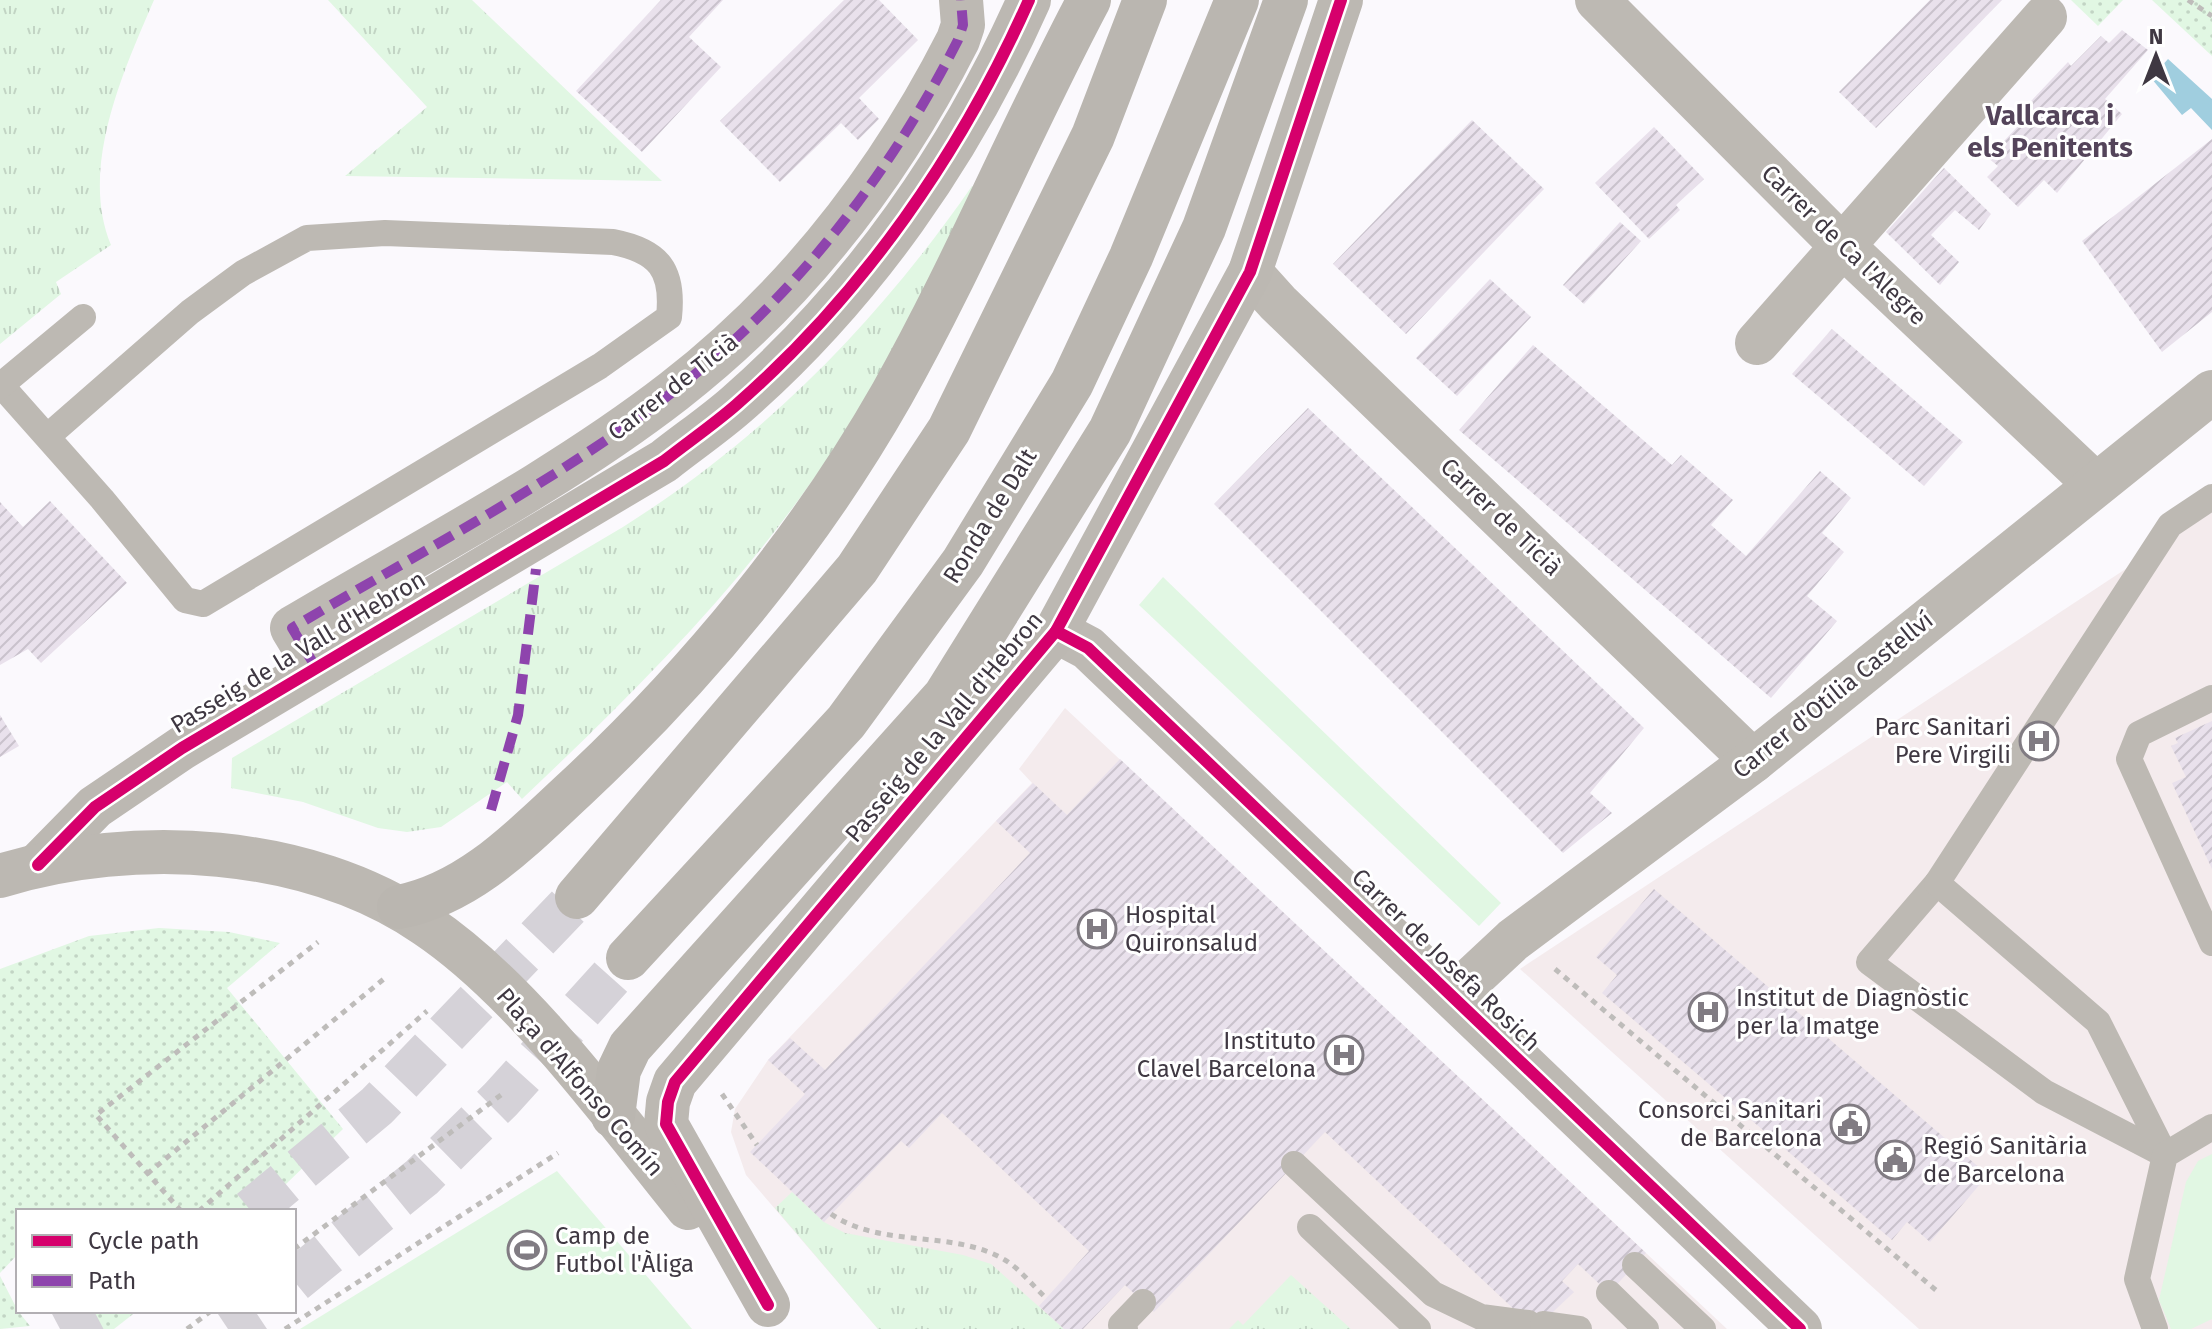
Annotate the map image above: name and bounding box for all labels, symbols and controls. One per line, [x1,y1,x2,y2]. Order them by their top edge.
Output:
north arrow [2116,16,2196,96]
text: N [2149,23,2163,50]
district label: Vallcarca i els Penitents [1967,99,2133,164]
street label: Carrer de Ca l'Alegre [1756,159,1932,331]
street label: Carrer de Ticià [603,328,743,446]
street label: Ronda de Dalt [937,443,1043,589]
street label: Carrer de Ticià [1435,452,1567,582]
street label: Passeig de la Vall d'Hebron [166,565,430,739]
street label: Passeig de la Vall d'Hebron [839,606,1049,848]
street label: Carrer d'Otília Castellví [1727,606,1939,784]
place label: Parc Sanitari Pere Virgili [1874,713,2011,769]
hospital icon: Parc Sanitari Pere Virgili [2018,720,2060,762]
street label: Carrer de Josefa Rosich [1346,863,1546,1057]
place label: Hospital Quironsalud [1125,901,1258,957]
hospital icon: Hospital Quironsalud [1076,908,1118,950]
street label: Plaça d'Alfonso Comín [491,982,669,1182]
place label: Institut de Diagnòstic per la Imatge [1736,984,1969,1040]
hospital icon: Institut de Diagnòstic per la Imatge [1687,991,1729,1033]
place label: Instituto Clavel Barcelona [1137,1027,1316,1083]
hospital icon: Instituto Clavel Barcelona [1323,1034,1365,1076]
place label: Consorci Sanitari de Barcelona [1638,1096,1822,1152]
public building icon: Consorci Sanitari de Barcelona [1829,1103,1871,1145]
place label: Regió Sanitària de Barcelona [1923,1132,2087,1188]
public building icon: Regió Sanitària de Barcelona [1874,1139,1916,1181]
legend [16,1209,296,1313]
place label: Camp de Futbol l'Àliga [555,1222,694,1278]
text: Cycle path [88,1227,200,1255]
sports icon: Camp de Futbol l'Àliga [506,1229,548,1271]
text: Path [88,1267,136,1295]

